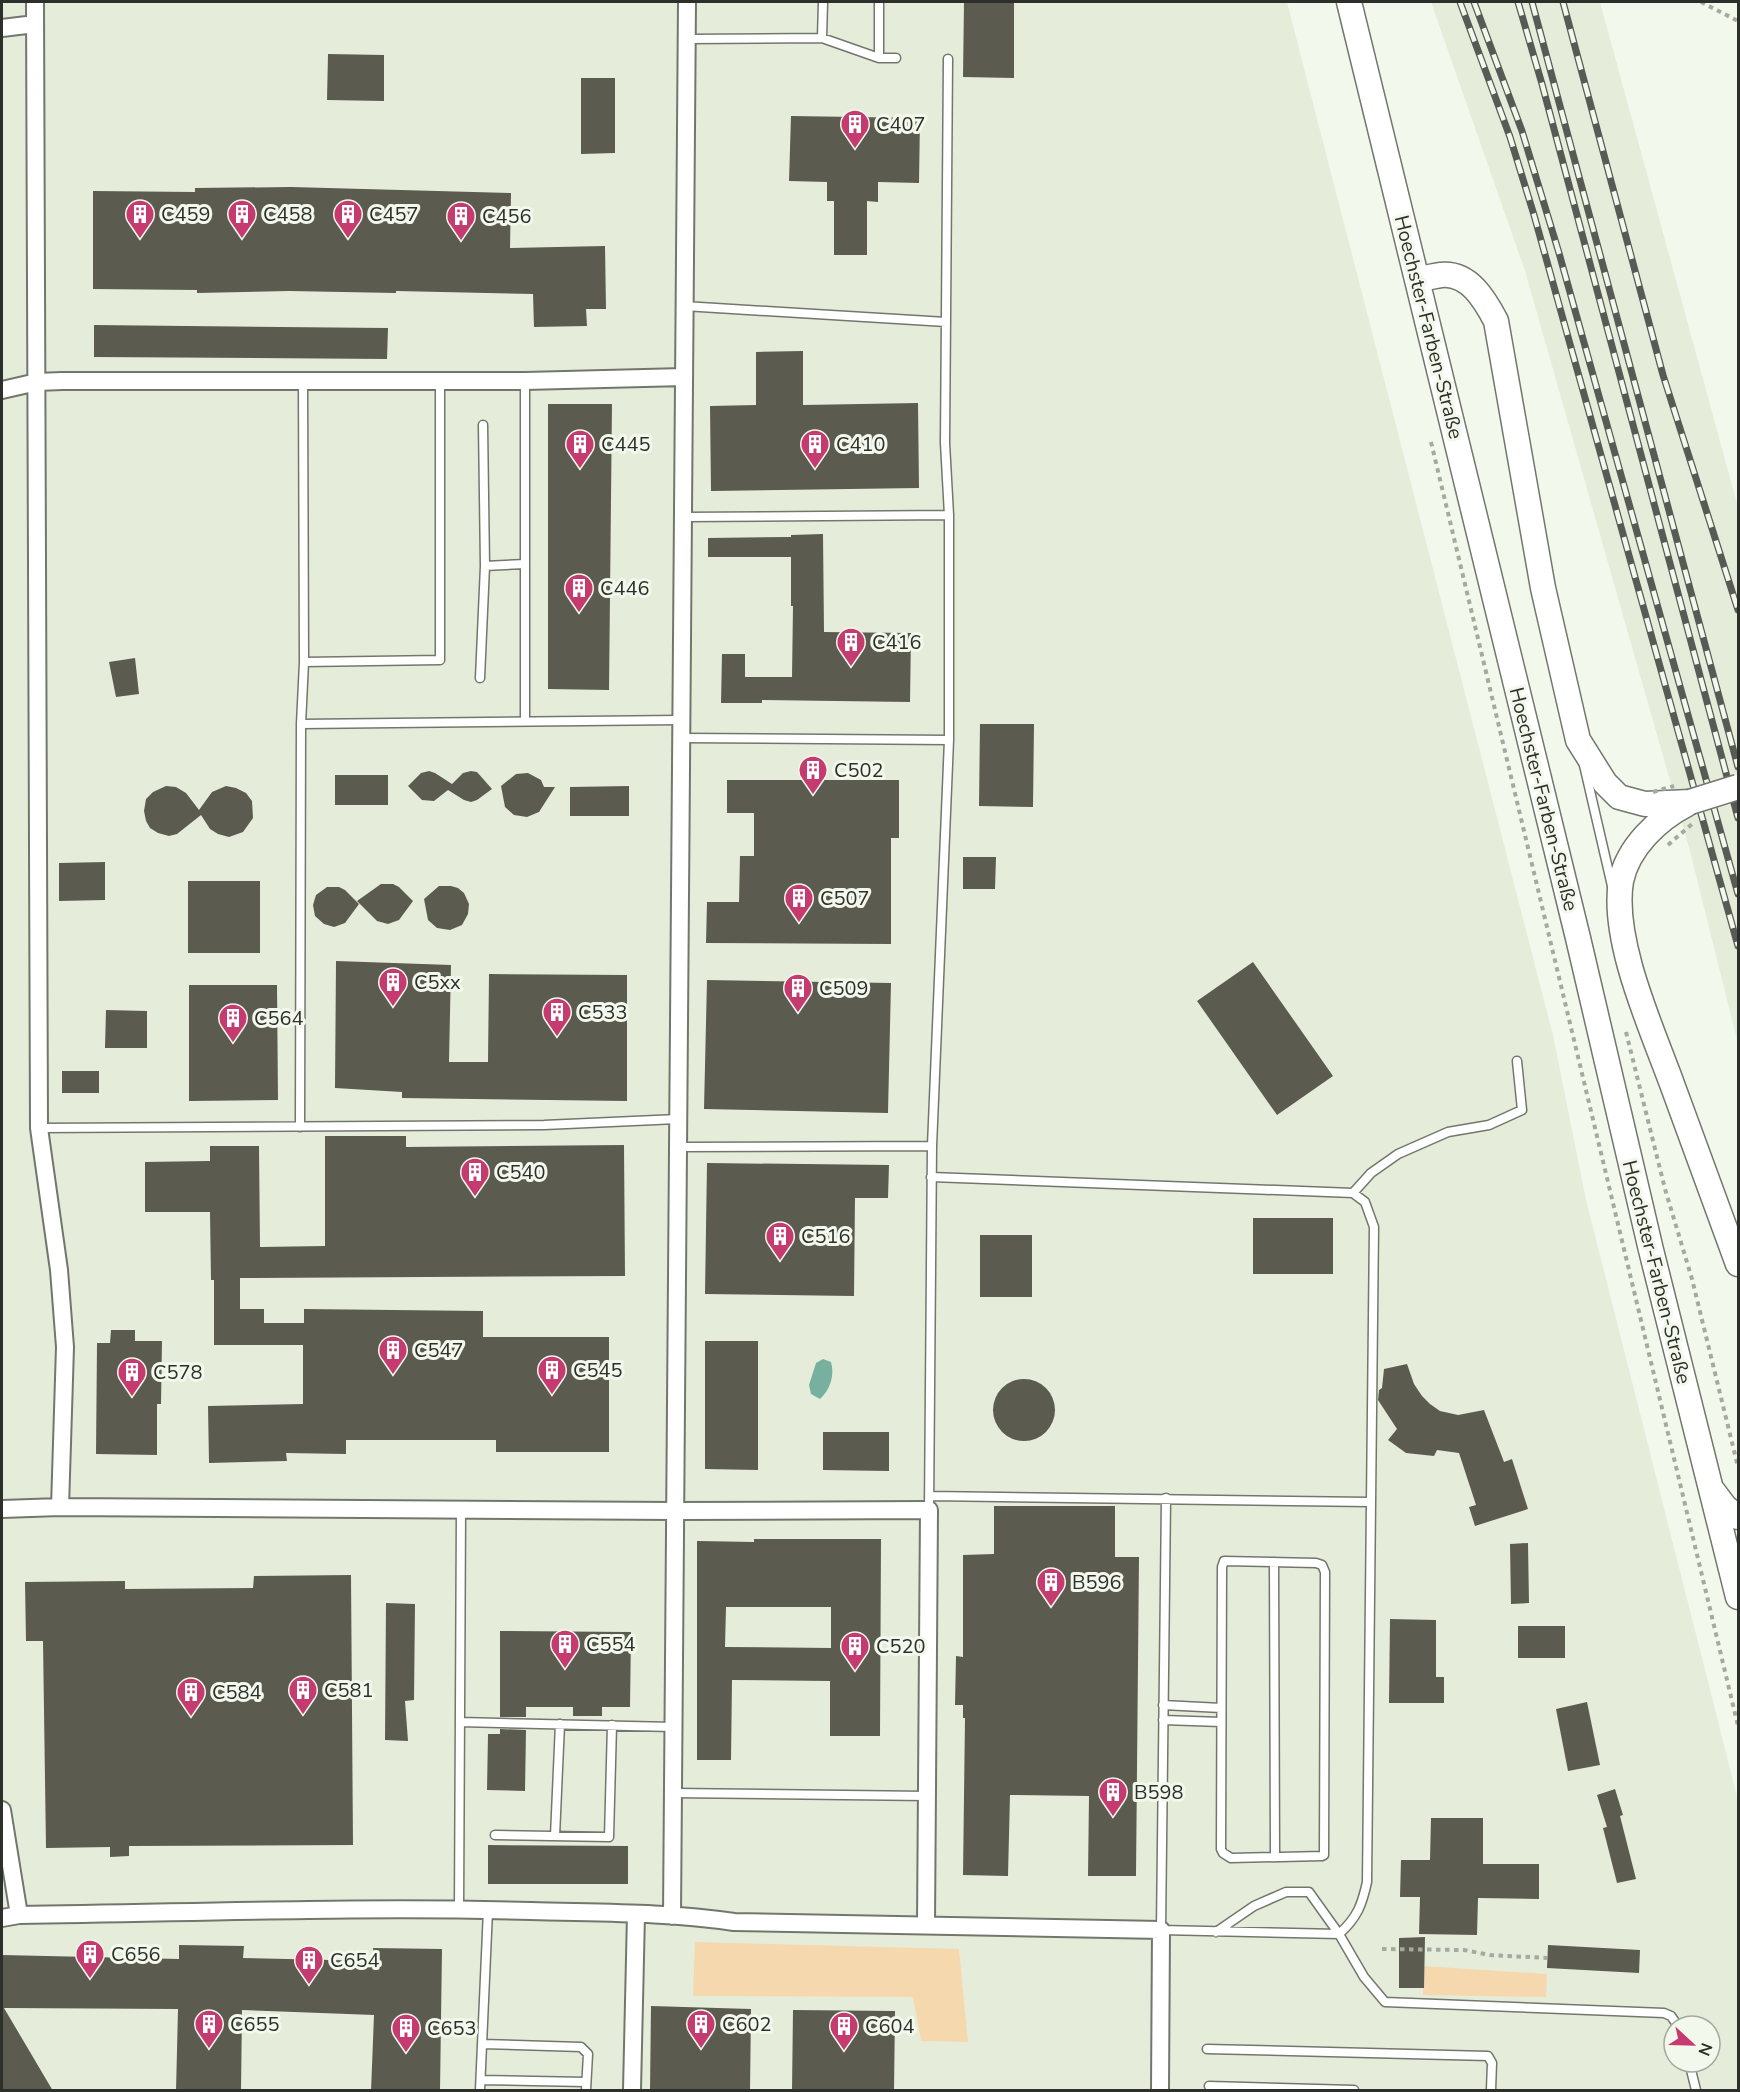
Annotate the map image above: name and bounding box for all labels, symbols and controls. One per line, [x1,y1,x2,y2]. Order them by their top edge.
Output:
building icon: C407 [839,108,871,150]
place label: C407 [876,111,925,138]
building icon: C459 [124,198,156,240]
building icon: C458 [226,198,258,240]
building icon: C457 [332,198,364,240]
building icon: C456 [445,200,477,242]
place label: C459 [161,201,210,228]
place label: C458 [263,201,312,228]
place label: C457 [369,201,418,228]
place label: C456 [482,203,531,230]
street label: Hoechster-Farben-Straße [1388,212,1469,442]
building icon: C445 [564,428,596,470]
building icon: C410 [799,428,831,470]
place label: C445 [601,431,650,458]
place label: C410 [836,431,885,458]
building icon: C446 [563,572,595,614]
place label: C446 [600,575,649,602]
building icon: C416 [835,626,867,668]
place label: C416 [872,629,921,656]
street label: Hoechster-Farben-Straße [1503,684,1584,914]
building icon: C502 [797,754,829,796]
place label: C502 [834,757,883,784]
building icon: C507 [783,882,815,924]
place label: C507 [820,885,869,912]
building icon: C5xx [377,966,409,1008]
place label: C5xx [414,969,461,996]
building icon: C509 [782,972,814,1014]
place label: C509 [819,975,868,1002]
building icon: C533 [541,996,573,1038]
place label: C533 [578,999,627,1026]
building icon: C564 [217,1002,249,1044]
place label: C564 [254,1005,303,1032]
building icon: C540 [459,1156,491,1198]
street label: Hoechster-Farben-Straße [1616,1157,1697,1387]
place label: C540 [496,1159,545,1186]
building icon: C516 [764,1220,796,1262]
place label: C516 [801,1223,850,1250]
building icon: C547 [377,1334,409,1376]
place label: C547 [414,1337,463,1364]
building icon: C545 [536,1354,568,1396]
building icon: C578 [116,1356,148,1398]
place label: C545 [573,1357,622,1384]
place label: C578 [153,1359,202,1386]
building icon: B596 [1035,1566,1067,1608]
place label: B596 [1072,1569,1122,1596]
building icon: C554 [549,1628,581,1670]
building icon: C520 [839,1630,871,1672]
place label: C554 [586,1631,635,1658]
place label: C520 [876,1633,925,1660]
building icon: C581 [287,1674,319,1716]
building icon: C584 [175,1676,207,1718]
place label: C581 [324,1677,373,1704]
place label: C584 [212,1679,261,1706]
building icon: B598 [1097,1776,1129,1818]
place label: B598 [1134,1779,1184,1806]
building icon: C656 [74,1938,106,1980]
place label: C656 [111,1941,160,1968]
building icon: C654 [293,1944,325,1986]
place label: C654 [330,1947,379,1974]
building icon: C655 [193,2008,225,2050]
building icon: C602 [685,2008,717,2050]
building icon: C604 [828,2010,860,2052]
place label: C655 [230,2011,279,2038]
place label: C602 [722,2011,771,2038]
building icon: C653 [390,2012,422,2054]
place label: C604 [865,2013,914,2040]
north arrow [1662,2014,1722,2074]
place label: C653 [427,2015,476,2042]
text: N [1693,2040,1717,2059]

